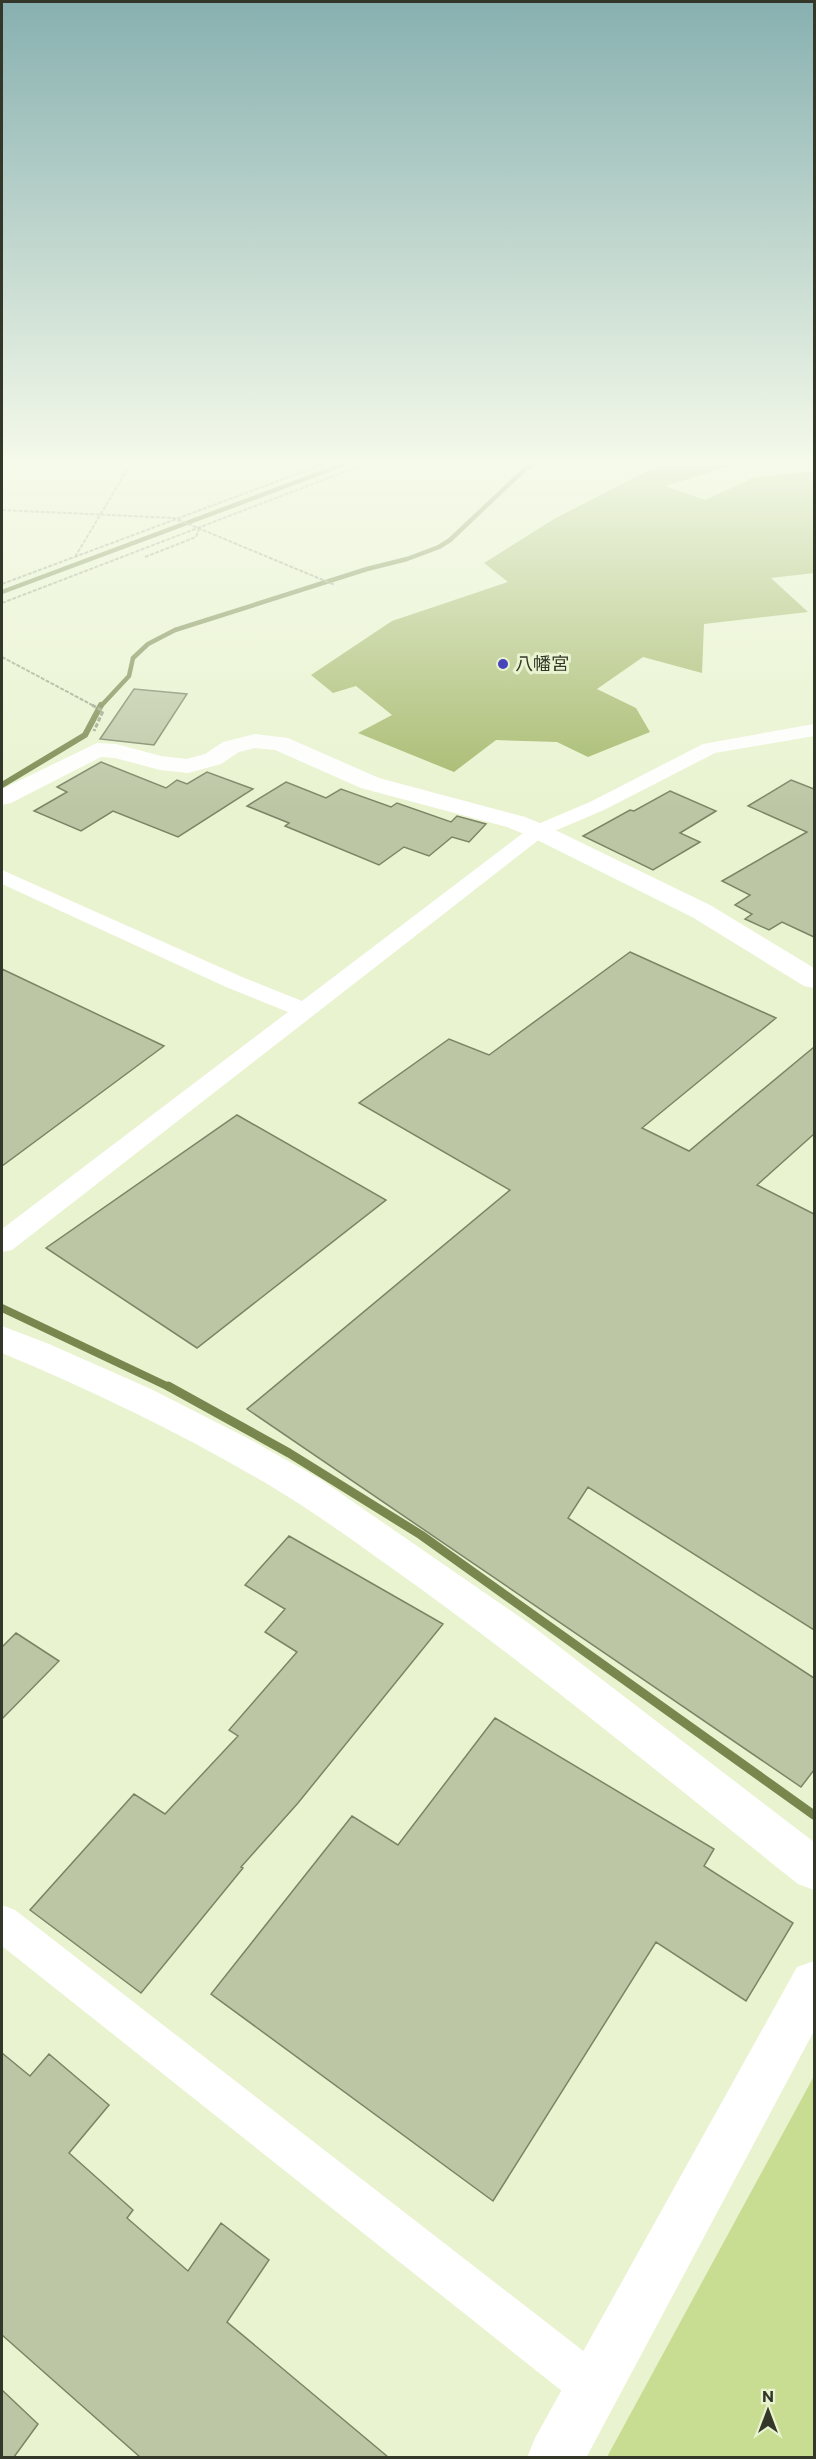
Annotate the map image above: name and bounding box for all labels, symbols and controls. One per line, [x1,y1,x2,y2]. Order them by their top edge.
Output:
place label: 八幡宮 [515,652,569,674]
marker: 八幡宮 [496,657,510,671]
north arrow [738,2381,798,2441]
text: N [762,2386,774,2405]

